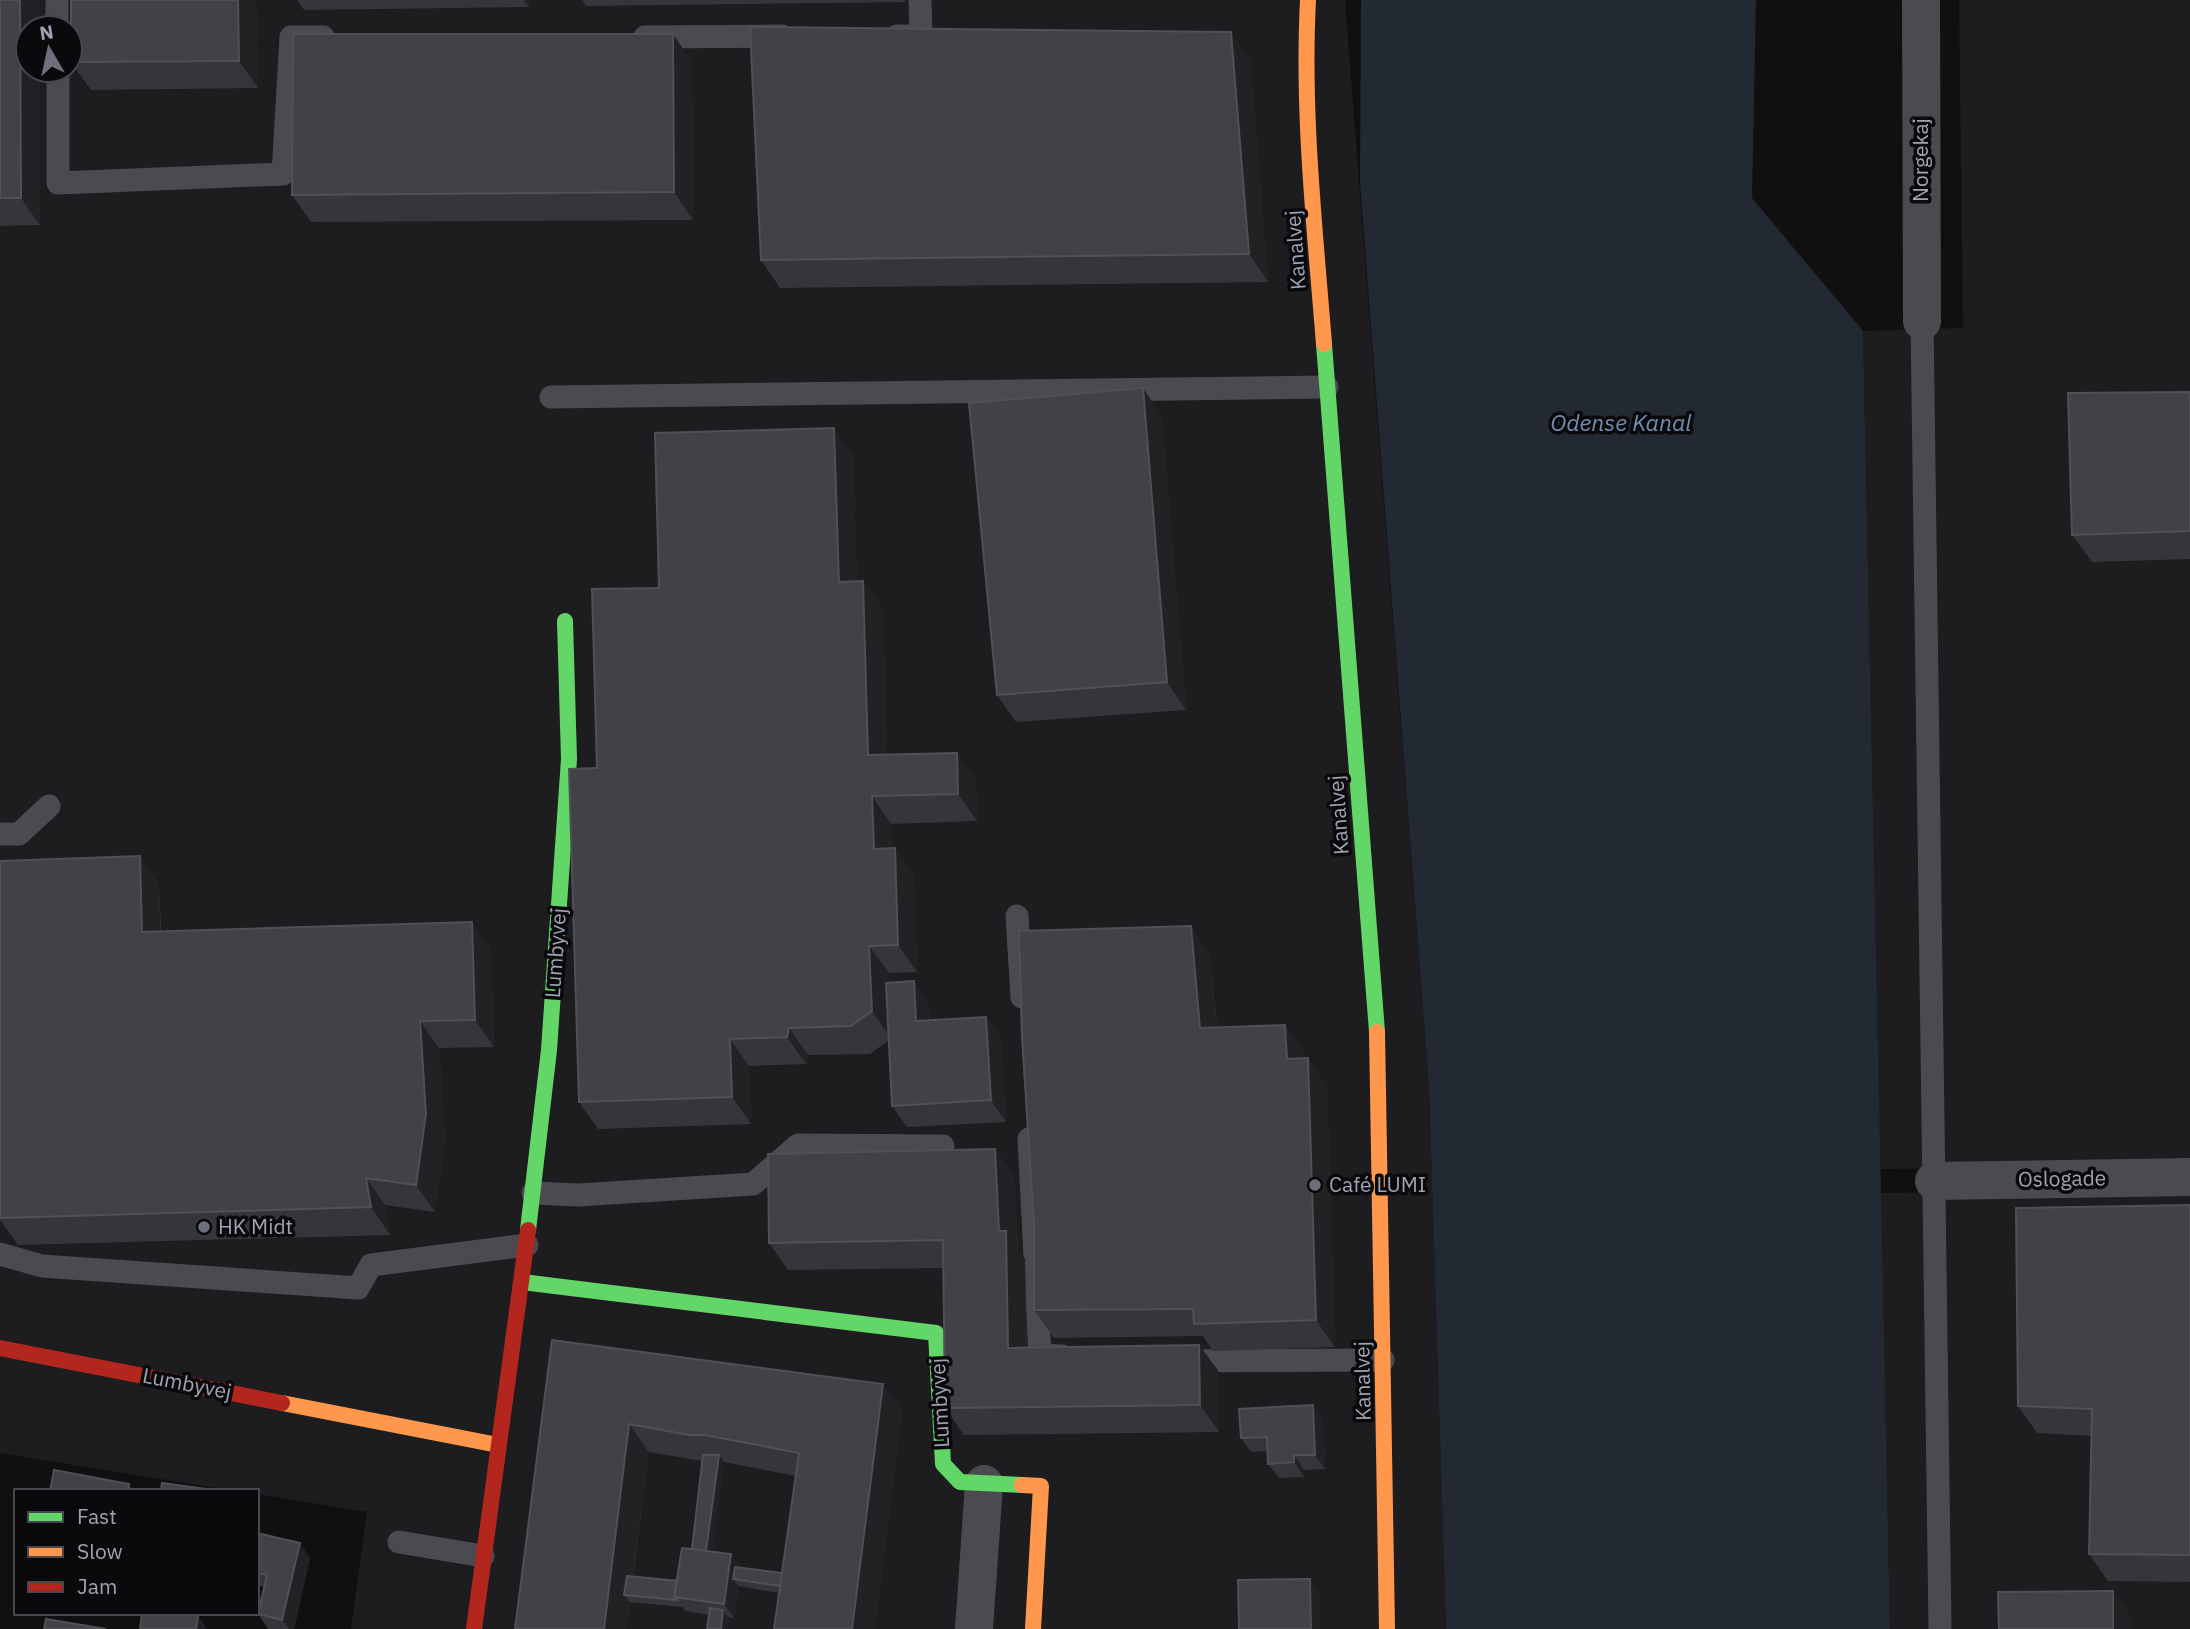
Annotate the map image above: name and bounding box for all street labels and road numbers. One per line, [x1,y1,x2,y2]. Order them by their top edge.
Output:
street label: Norgekaj [1906,118,1934,202]
street label: Kanalvej [1278,209,1312,291]
street label: Kanalvej [1321,774,1355,856]
street label: Lumbyvej [538,907,572,999]
street label: Oslogade [2017,1163,2106,1193]
street label: Kanalvej [1347,1341,1377,1421]
street label: Lumbyvej [923,1357,955,1449]
street label: Lumbyvej [140,1361,234,1405]

